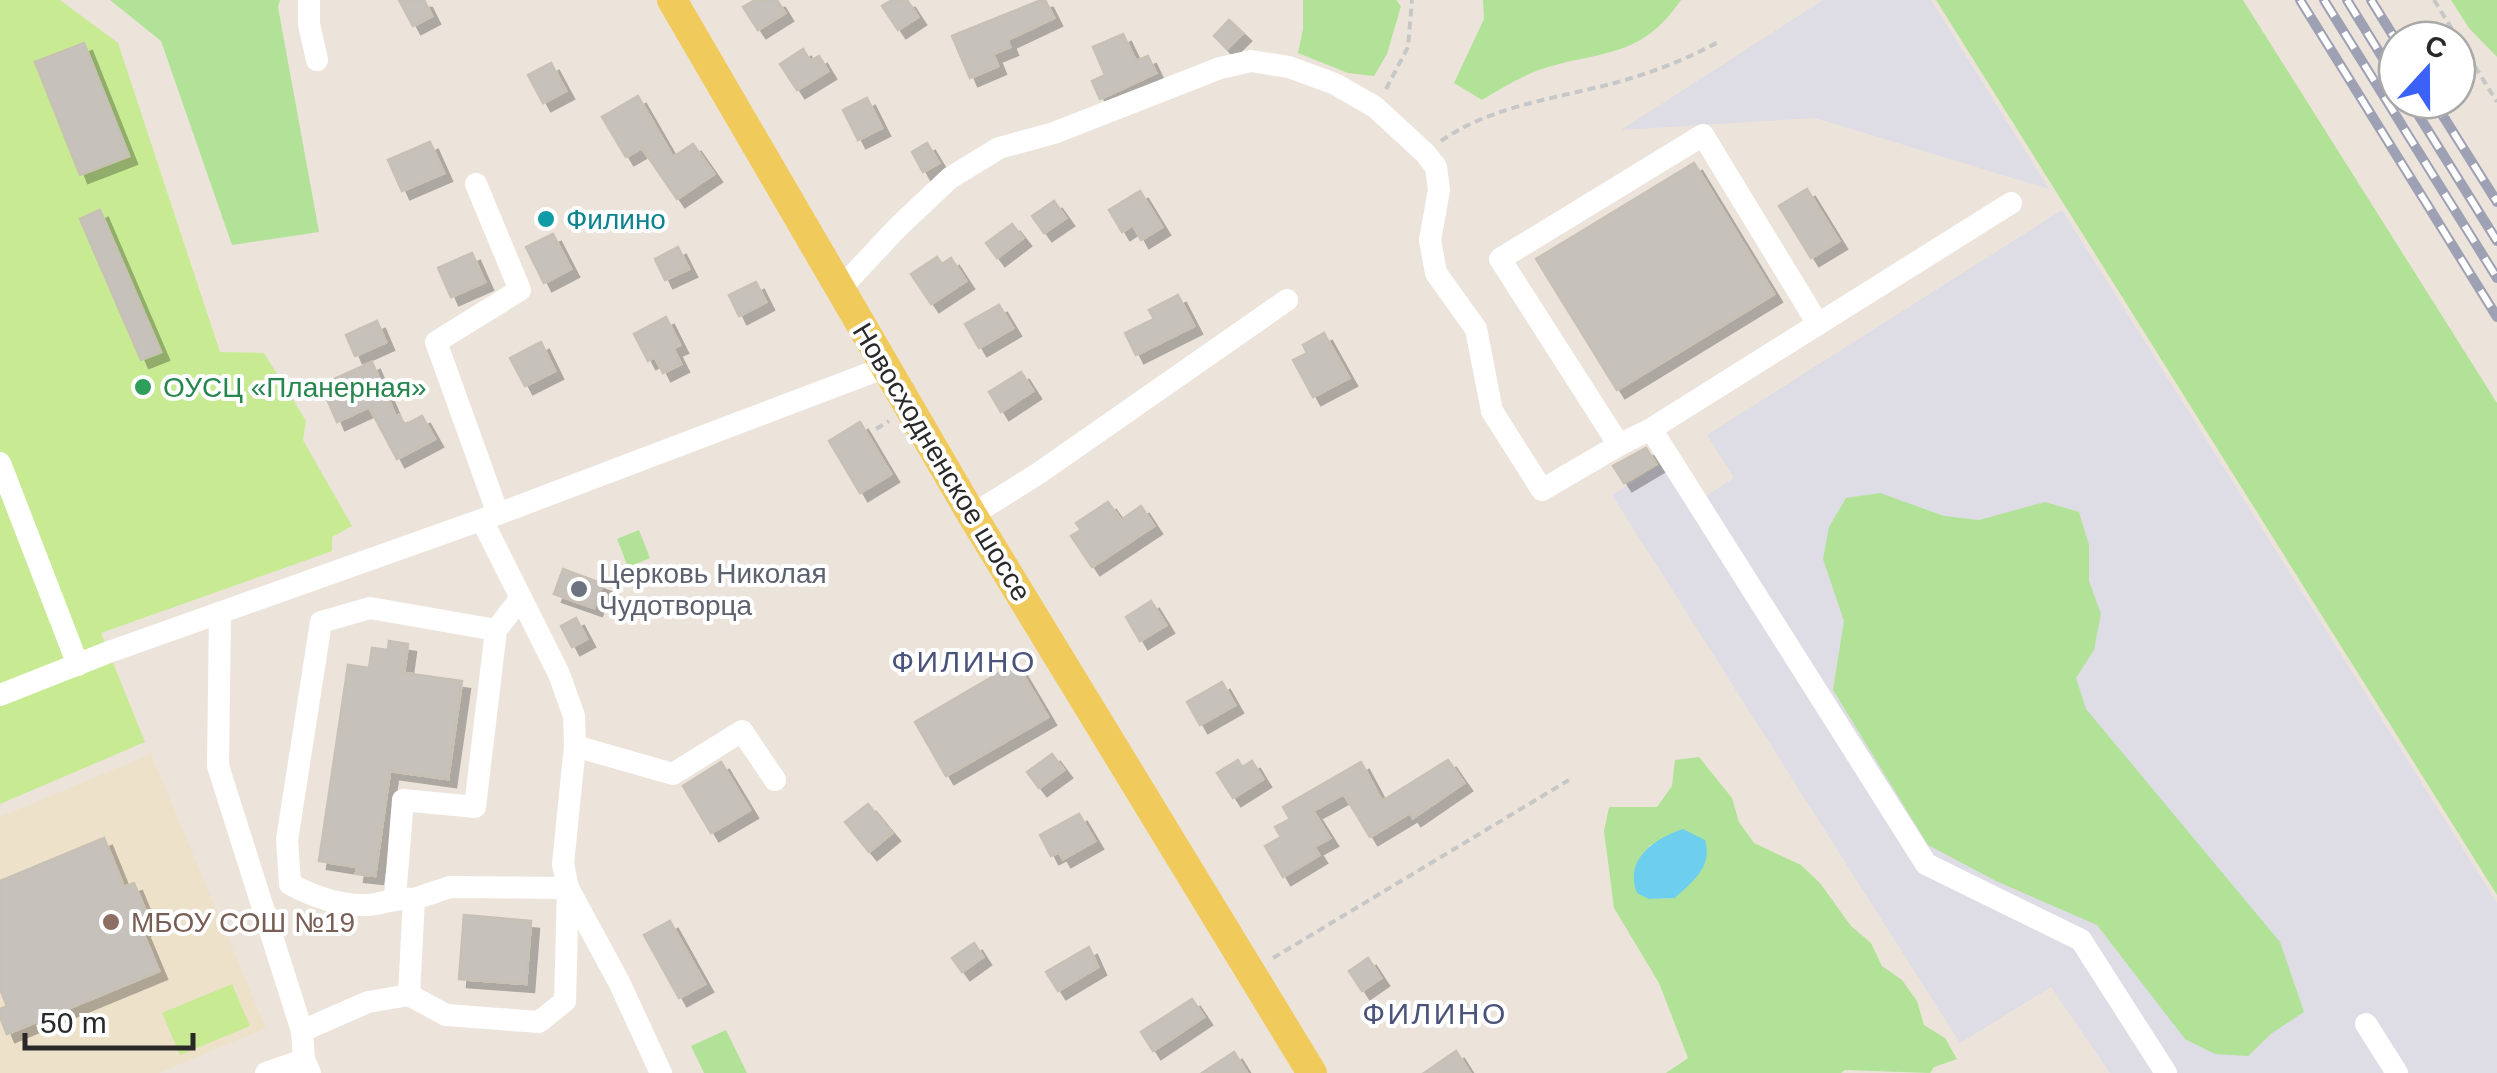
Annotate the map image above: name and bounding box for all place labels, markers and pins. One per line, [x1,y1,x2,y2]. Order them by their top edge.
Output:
place label: Филино [566,204,666,235]
marker: Филино [535,208,557,230]
place label: ОУСЦ «Планерная» [163,372,427,403]
marker: ОУСЦ «Планерная» [132,376,154,398]
place label: Церковь Николая Чудотворца [599,558,827,621]
marker: Церковь Николая Чудотворца [568,578,590,600]
place label: МБОУ СОШ №19 [131,907,355,938]
marker: МБОУ СОШ №19 [100,911,122,933]

